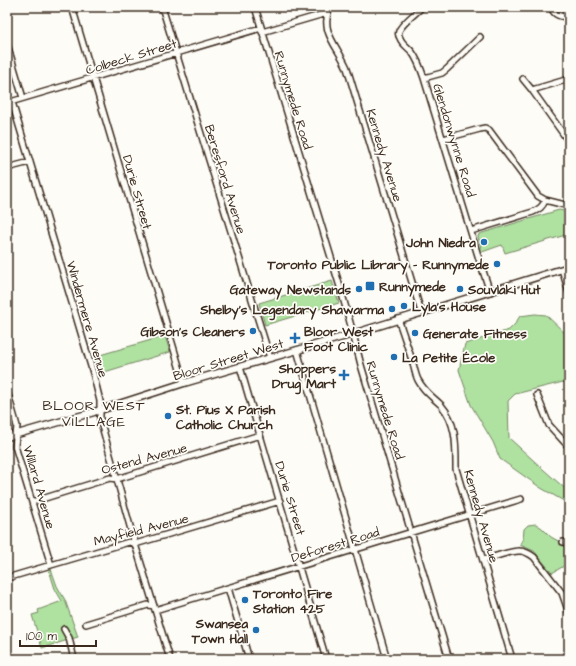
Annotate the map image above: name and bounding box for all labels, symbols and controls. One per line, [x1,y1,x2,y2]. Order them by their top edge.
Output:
street label: Colbeck Street [84,34,180,79]
street label: Runnymede Road [269,49,317,152]
street label: Glendonwynne Road [427,81,480,200]
street label: Kennedy Avenue [360,107,407,204]
street label: Beresford Avenue [200,122,250,236]
street label: Durie Street [118,153,156,232]
place label: John Niedra [405,234,476,252]
marker: John Niedra [479,237,489,247]
place label: Toronto Public Library - Runnymede [267,256,489,275]
street label: Windermere Avenue [62,259,112,380]
marker: Toronto Public Library - Runnymede [492,259,502,269]
place label: Runnymede [379,278,446,297]
marker: Runnymede [364,280,376,292]
place label: Gateway Newstands [230,281,351,300]
place label: Souvlaki Hut [467,281,541,299]
marker: Gateway Newstands [354,284,364,294]
marker: Souvlaki Hut [455,284,465,294]
place label: Lyla's House [412,298,486,317]
place label: Shelby’s Legendary Shawarma [199,301,384,321]
marker: Lyla's House [399,301,409,311]
marker: Shelby’s Legendary Shawarma [387,304,397,314]
place label: Gibson's Cleaners [140,323,245,341]
place label: Bloor West Foot Clinic [304,323,374,356]
place label: Generate Fitness [423,325,527,343]
marker: Gibson's Cleaners [248,326,258,336]
marker: Generate Fitness [410,328,420,338]
marker: Bloor West Foot Clinic [289,332,301,344]
street label: Bloor Street West [171,334,286,385]
place label: La Petite École [402,349,495,367]
marker: La Petite École [389,352,399,362]
street label: Runnymede Road [361,359,409,462]
place label: Shoppers Drug Mart [272,360,337,395]
marker: Shoppers Drug Mart [339,370,349,380]
district label: BLOOR WEST VILLAGE [42,396,146,432]
place label: St. Pius X Parish Catholic Church [175,401,276,434]
marker: St. Pius X Parish Catholic Church [163,411,173,421]
street label: Ostend Avenue [99,439,189,479]
street label: Willard Avenue [19,443,60,531]
street label: Durie Street [270,459,310,538]
street label: Kennedy Avenue [458,468,503,565]
street label: Mayfield Avenue [92,509,191,551]
street label: Deforest Road [289,523,382,567]
place label: Toronto Fire Station 425 [252,585,332,618]
marker: Toronto Fire Station 425 [240,595,250,605]
place label: Swansea Town Hall [191,615,248,648]
scale bar [20,622,96,648]
marker: Swansea Town Hall [251,625,261,635]
text: 100 m [26,628,57,645]

